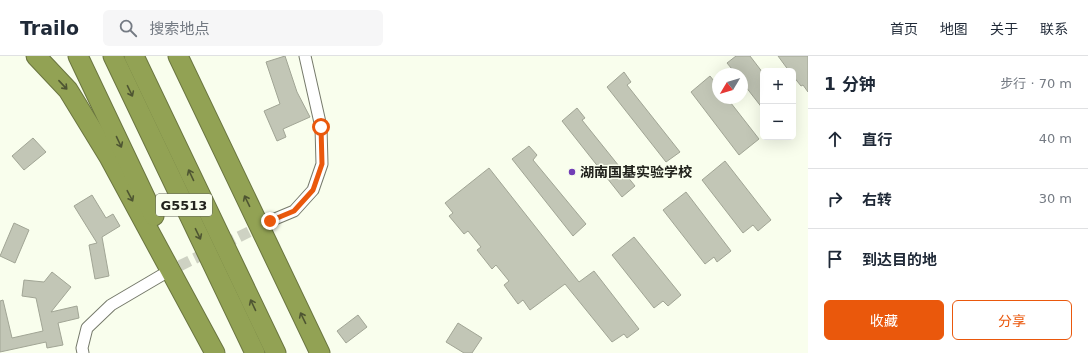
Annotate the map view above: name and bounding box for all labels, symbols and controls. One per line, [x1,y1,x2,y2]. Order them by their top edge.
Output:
search box [103,10,383,46]
text: Trailo [20,17,79,39]
icon: search [117,17,139,39]
text: 搜索地点 [149,20,209,38]
text: 首页 [890,21,918,37]
text: 地图 [940,21,968,37]
text: 关于 [990,21,1018,37]
text: 联系 [1040,21,1068,37]
north arrow [712,68,748,104]
map controls [760,68,796,140]
button: + [760,68,796,104]
text: 1 分钟 [824,74,876,94]
text: 步行 · 70 m [1000,76,1072,91]
one-way arrow [58,80,67,90]
one-way arrow [127,85,134,97]
button: − [760,104,796,140]
route start [312,118,330,136]
icon: ahead [824,128,846,150]
text: 直行 [862,131,892,149]
text: 40 m [1039,131,1072,146]
one-way arrow [116,136,123,148]
place label: 湖南国基实验学校 [580,164,692,180]
marker: 湖南国基实验学校 [567,167,577,177]
one-way arrow [187,169,194,181]
icon: right [824,188,846,210]
one-way arrow [126,190,134,202]
text: 右转 [862,191,892,209]
text: 30 m [1039,191,1072,206]
road number: G5513 [156,194,212,216]
one-way arrow [243,195,250,207]
route end [261,212,279,230]
one-way arrow [195,227,202,239]
icon: arrive [824,248,846,270]
text: 到达目的地 [862,251,937,269]
one-way arrow [249,299,256,311]
button: 收藏 [824,300,944,340]
button: 分享 [952,300,1072,340]
one-way arrow [299,312,306,324]

